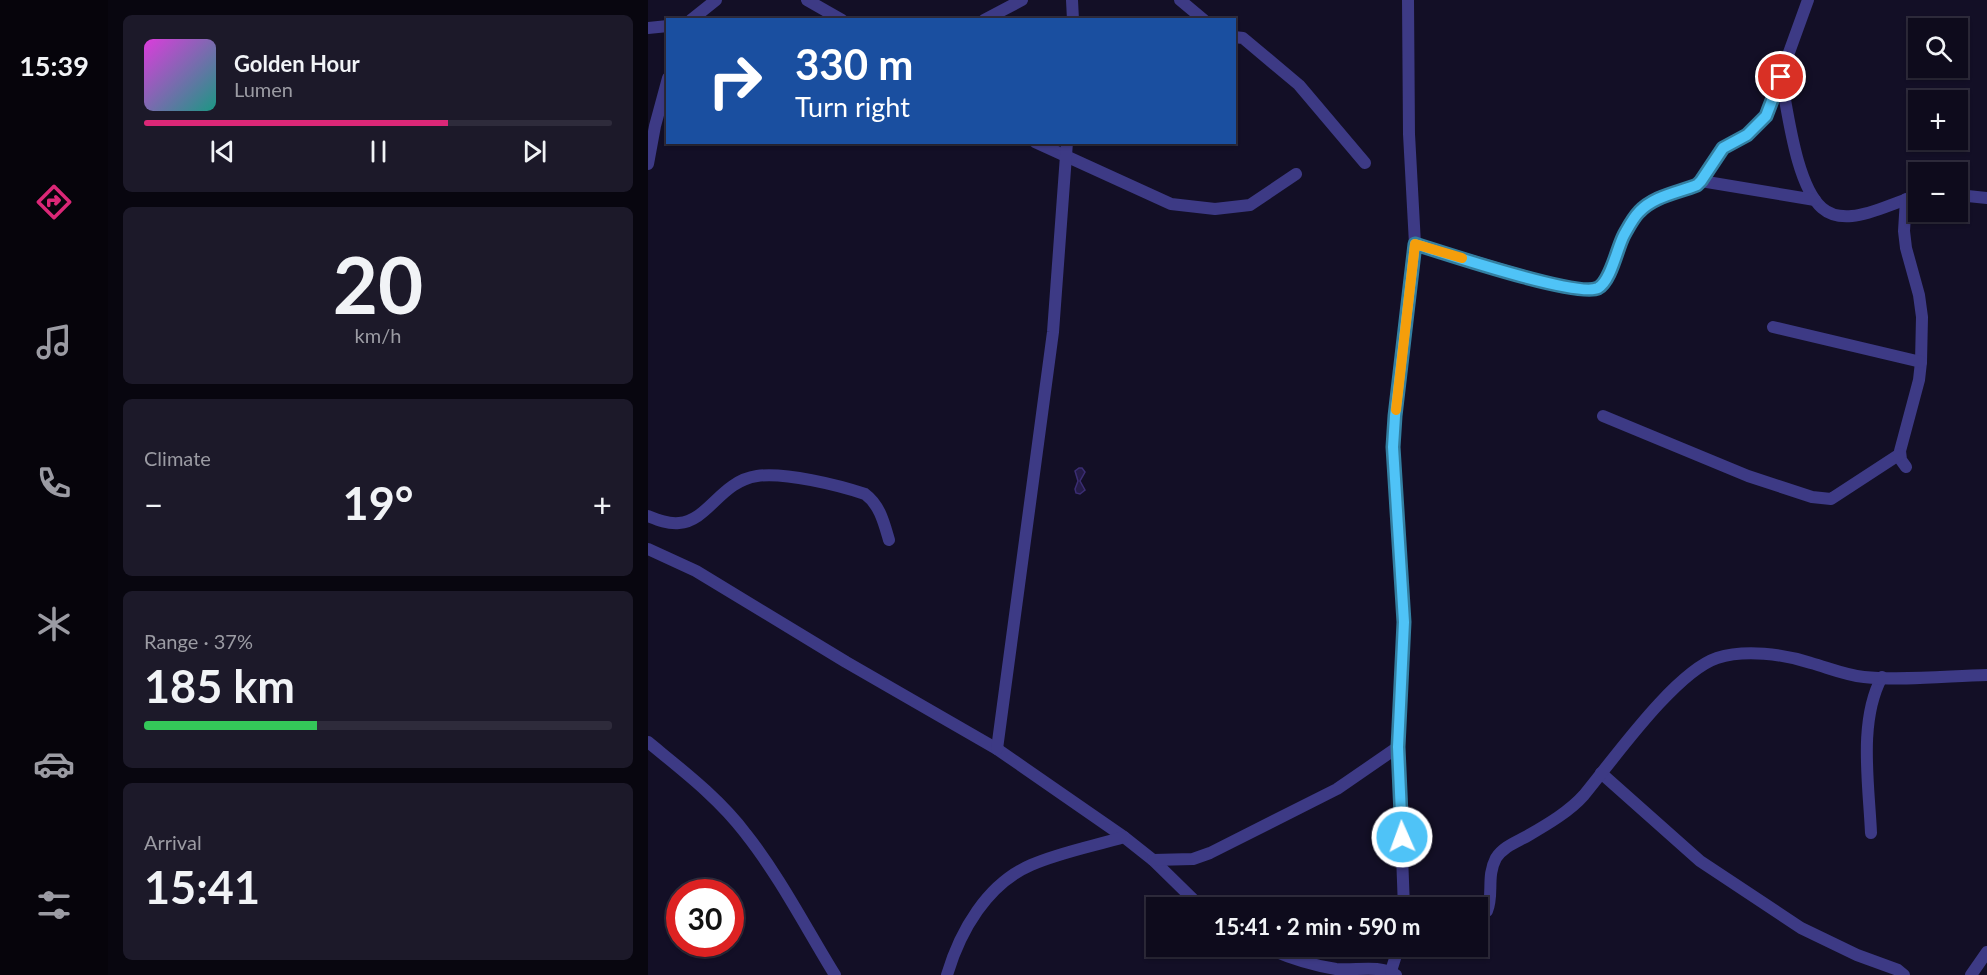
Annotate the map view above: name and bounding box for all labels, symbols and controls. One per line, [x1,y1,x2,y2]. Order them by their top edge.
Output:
map controls [1908,18,1968,222]
button: search [1908,18,1968,78]
text: 330 m [795,39,913,89]
icon: right [696,42,774,120]
text: 15:39 [19,49,89,82]
text: Golden Hour [234,50,360,77]
pin [1755,51,1806,102]
icon: arrive [1764,60,1797,93]
text: Lumen [234,77,293,101]
text: Turn right [795,90,910,123]
button: + [1908,90,1968,150]
icon: previous [206,135,239,168]
icon: pause [362,135,395,168]
icon: next [518,135,551,168]
button: − [1908,162,1968,222]
icon: directions [33,181,75,223]
text: 20 [333,237,423,331]
icon: music [33,321,75,363]
text: km/h [355,323,401,347]
text: Climate [144,446,211,470]
icon: phone [33,462,75,504]
text: 19° [343,476,413,530]
text: − [144,484,163,524]
text: + [593,484,612,524]
icon: climate [33,603,75,645]
text: Range · 37% [144,629,253,653]
text: 185 km [144,659,295,713]
icon: car [33,743,75,785]
position arrow [1370,805,1434,869]
text: Arrival [144,830,202,854]
text: 15:41 [144,860,260,914]
speed limit sign: 30 [666,879,744,957]
icon: filters [33,884,75,926]
text: 15:41 · 2 min · 590 m [1214,913,1420,940]

